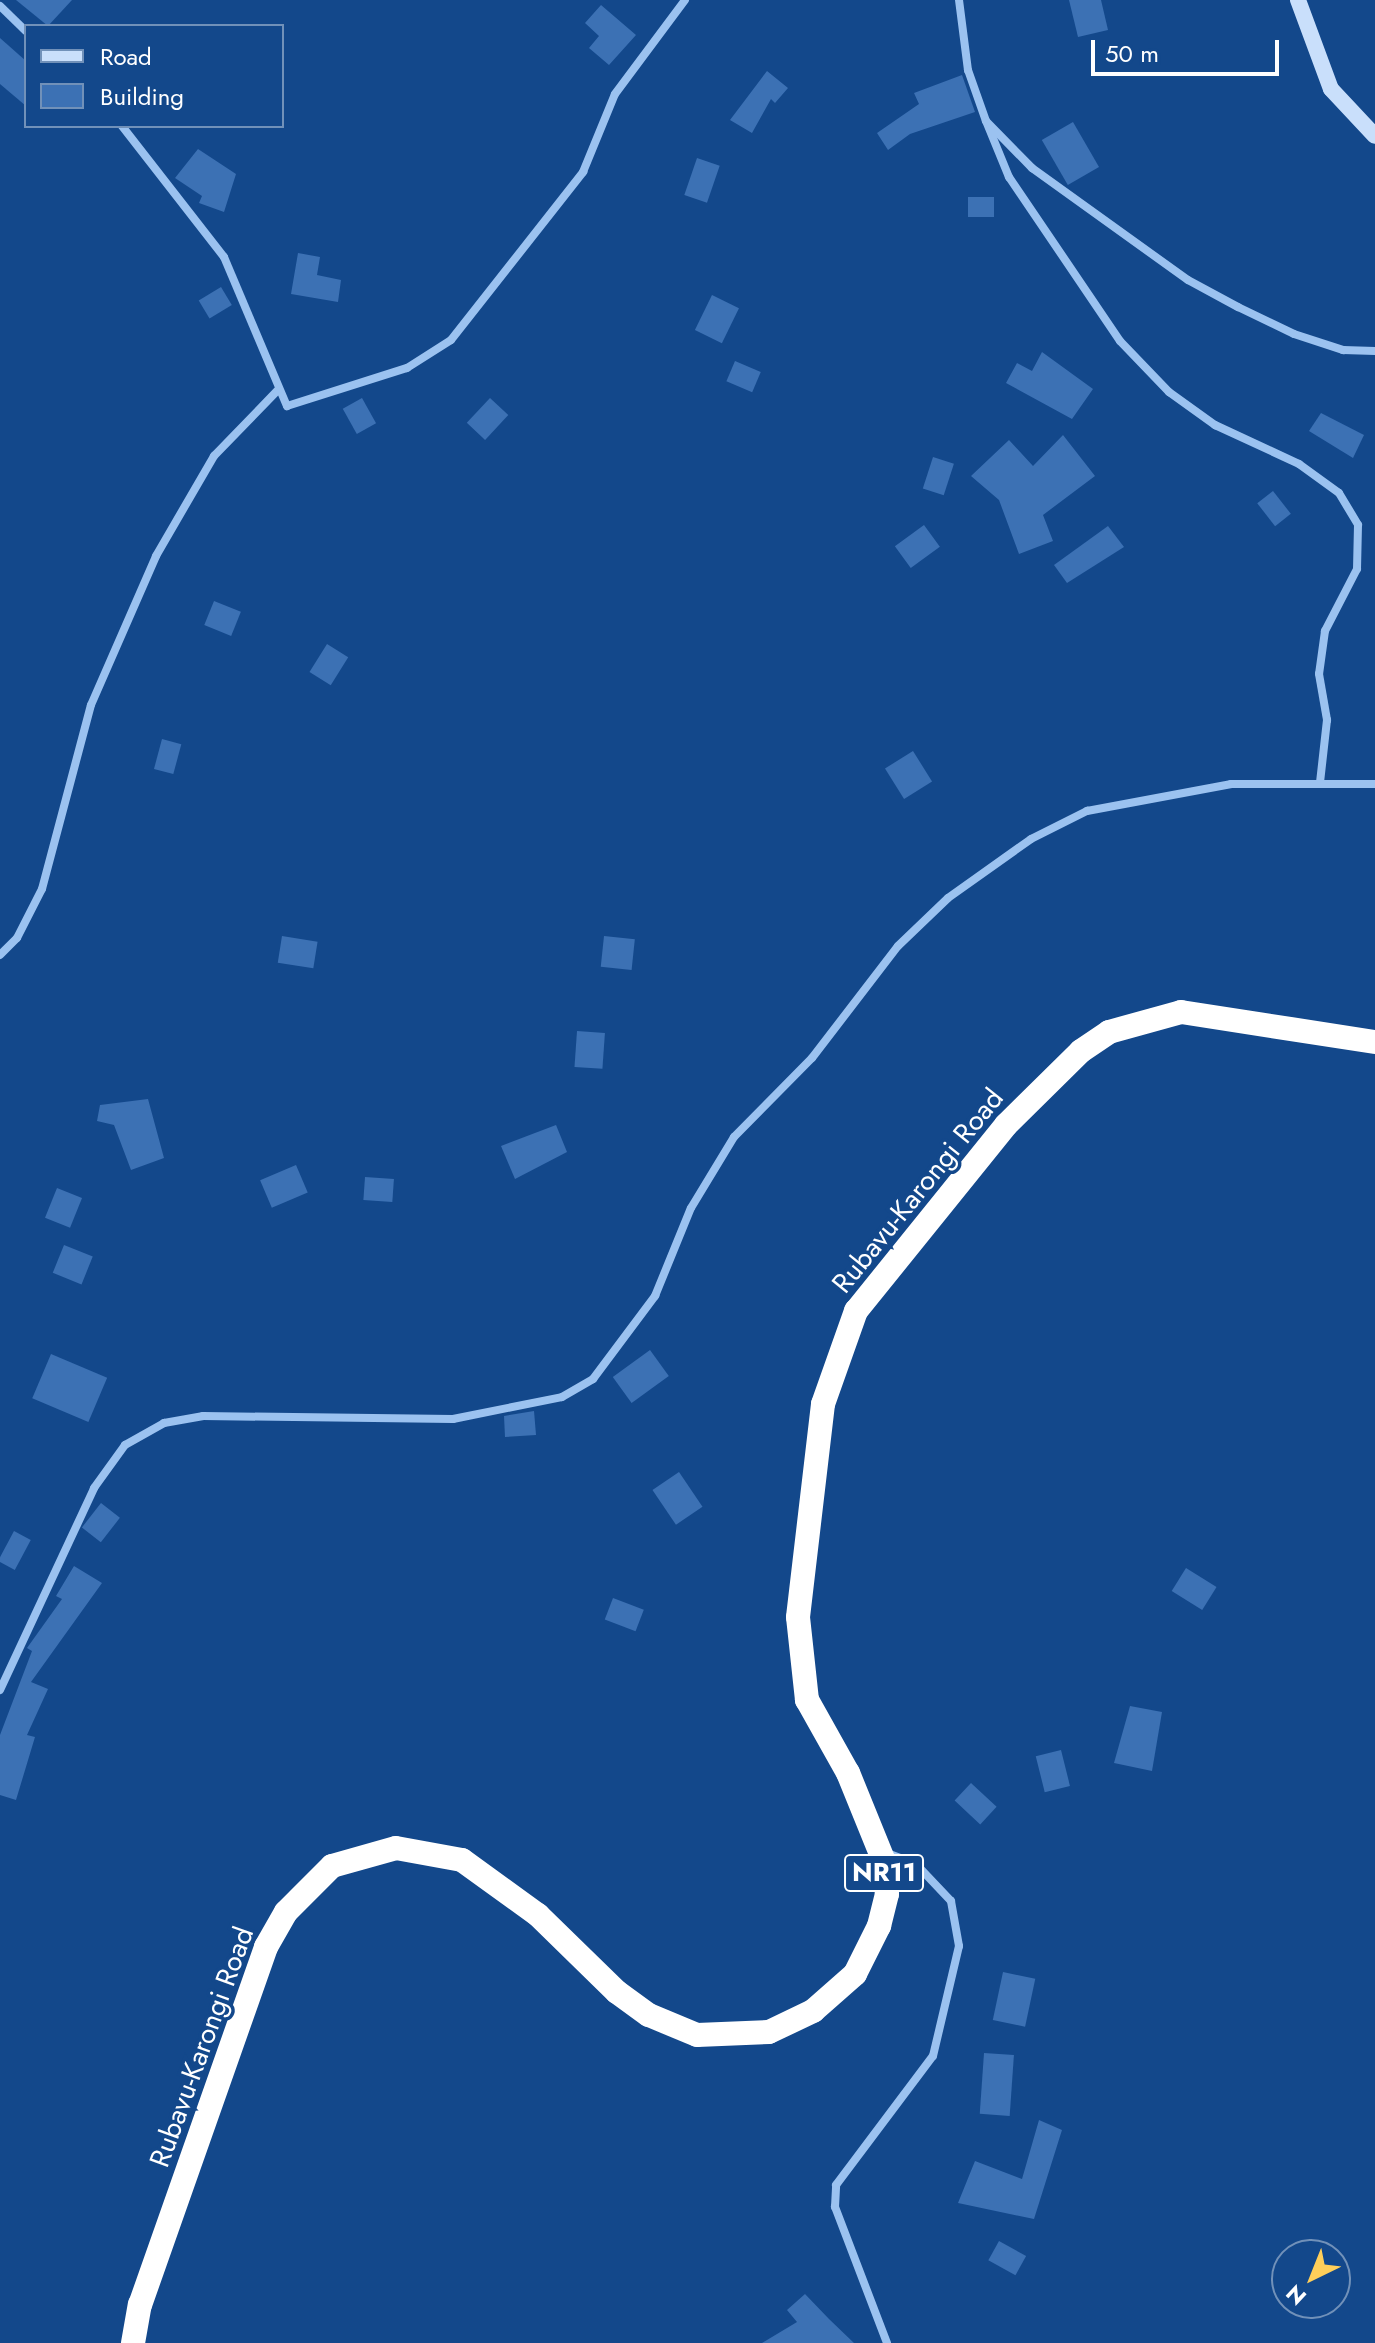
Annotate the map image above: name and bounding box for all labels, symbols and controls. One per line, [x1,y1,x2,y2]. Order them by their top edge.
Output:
legend [24,24,284,128]
scale bar [1095,24,1283,74]
text: 50 m [1105,36,1159,71]
text: Road [100,39,152,74]
text: Building [100,79,184,114]
street label: Rubavu-Karongi Road [825,1082,1011,1300]
road number: NR11 [844,1851,924,1895]
street label: Rubavu-Karongi Road [143,1922,261,2172]
north arrow [1271,2239,1351,2319]
text: N [1279,2277,1313,2313]

